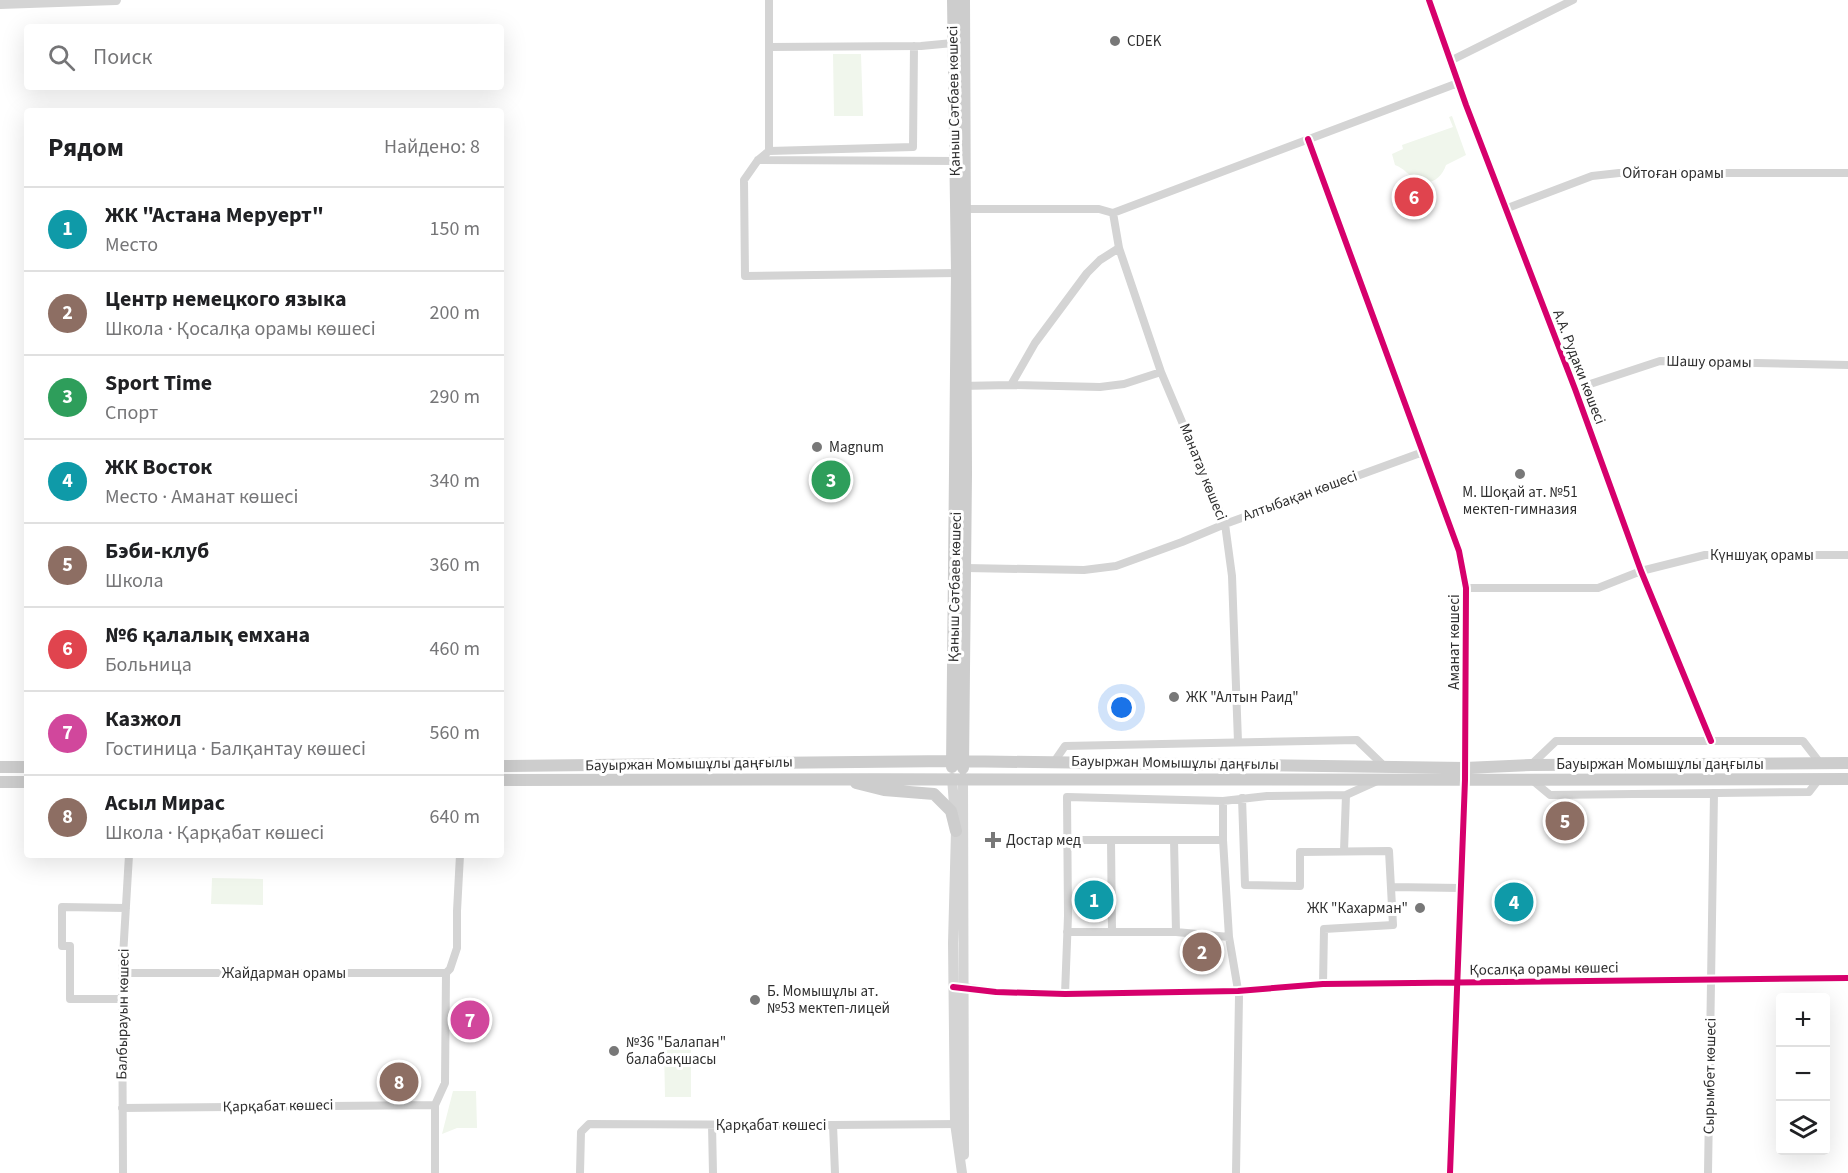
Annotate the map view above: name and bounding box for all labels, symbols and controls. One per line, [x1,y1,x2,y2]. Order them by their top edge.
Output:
search box [24,24,504,90]
street label: Қаныш Сәтбаев көшесі [942,26,966,176]
place label: CDEK [1127,31,1162,52]
marker: CDEK [1108,34,1122,48]
icon: search [45,41,78,74]
text: Поиск [93,41,152,73]
text: Рядом [48,129,124,166]
text: Найдено: 8 [384,133,480,161]
street label: Ойтоған орамы [1622,163,1724,184]
pin: 6 [1394,174,1434,220]
text: ЖК "Астана Меруерт" [105,199,324,231]
text: 1 [62,215,73,243]
text: 150 m [430,215,480,243]
text: Место [105,231,158,259]
text: Центр немецкого языка [105,283,347,315]
text: 2 [62,299,73,327]
text: 200 m [430,299,480,327]
street label: А.А. Рудаки көшесі [1547,307,1611,427]
text: Школа · Қосалқа орамы көшесі [105,315,376,343]
street label: Шашу орамы [1666,351,1752,373]
text: Sport Time [105,367,212,399]
text: 3 [62,383,73,411]
text: 290 m [430,383,480,411]
text: Спорт [105,399,158,427]
street label: Манатау көшесі [1174,420,1232,524]
place label: Magnum [829,437,884,458]
marker: Magnum [810,440,824,454]
text: ЖК Восток [105,451,212,483]
pin: 3 [812,458,850,502]
street label: Алтыбақан көшесі [1240,466,1360,526]
text: 4 [62,467,73,495]
text: 340 m [430,467,480,495]
marker: М. Шоқай ат. №51 мектеп-гимназия [1513,467,1527,481]
place label: М. Шоқай ат. №51 мектеп-гимназия [1462,482,1578,520]
text: Место · Аманат көшесі [105,483,298,511]
street label: Қаныш Сәтбаев көшесі [943,512,967,662]
text: Бэби-клуб [105,535,209,567]
street label: Күншуақ орамы [1710,545,1814,566]
text: 5 [62,551,73,579]
text: 360 m [430,551,480,579]
text: Школа [105,567,164,595]
street label: Аманат көшесі [1444,594,1465,690]
text: №6 қалалық емхана [105,619,310,651]
text: 6 [62,635,73,663]
text: 460 m [430,635,480,663]
text: Больница [105,651,192,679]
place label: ЖК "Алтын Раид" [1186,687,1299,708]
marker: ЖК "Алтын Раид" [1167,690,1181,704]
your location [1107,693,1136,722]
text: Казжол [105,703,182,735]
text: 7 [62,719,73,747]
text: 560 m [430,719,480,747]
text: Гостиница · Балқантау көшесі [105,735,366,763]
street label: Бауыржан Момышұлы даңғылы [1071,751,1279,775]
street label: Бауыржан Момышұлы даңғылы [585,752,793,776]
street label: Бауыржан Момышұлы даңғылы [1556,754,1764,775]
text: Асыл Мирас [105,787,225,819]
pin: 5 [1546,798,1584,844]
text: 8 [62,803,73,831]
text: 640 m [430,803,480,831]
text: Школа · Қарқабат көшесі [105,819,324,847]
place label: Достар мед [1006,830,1081,851]
marker: Достар мед [984,831,1002,849]
pin: 1 [1074,878,1114,922]
pin: 4 [1494,880,1534,924]
place label: ЖК "Кахарман" [1307,898,1408,919]
marker: ЖК "Кахарман" [1413,901,1427,915]
pin: 2 [1182,930,1222,974]
street label: Балбырауын көшесі [111,948,135,1080]
street label: Қосалқа орамы көшесі [1469,957,1619,981]
street label: Жайдарман орамы [222,963,346,984]
place label: Б. Момышұлы ат. №53 мектеп-лицей [767,981,890,1019]
marker: Б. Момышұлы ат. №53 мектеп-лицей [748,993,762,1007]
map controls [1776,993,1830,1155]
button: + [1776,993,1830,1047]
pin: 7 [450,998,490,1042]
street label: Сырымбет көшесі [1698,1018,1722,1134]
place label: №36 "Балапан" балабақшасы [626,1032,726,1070]
marker: №36 "Балапан" балабақшасы [607,1044,621,1058]
button: − [1776,1047,1830,1101]
pin: 8 [380,1060,418,1104]
street label: Қарқабат көшесі [222,1095,334,1117]
button: layers [1776,1101,1830,1155]
street label: Қарқабат көшесі [716,1115,826,1136]

